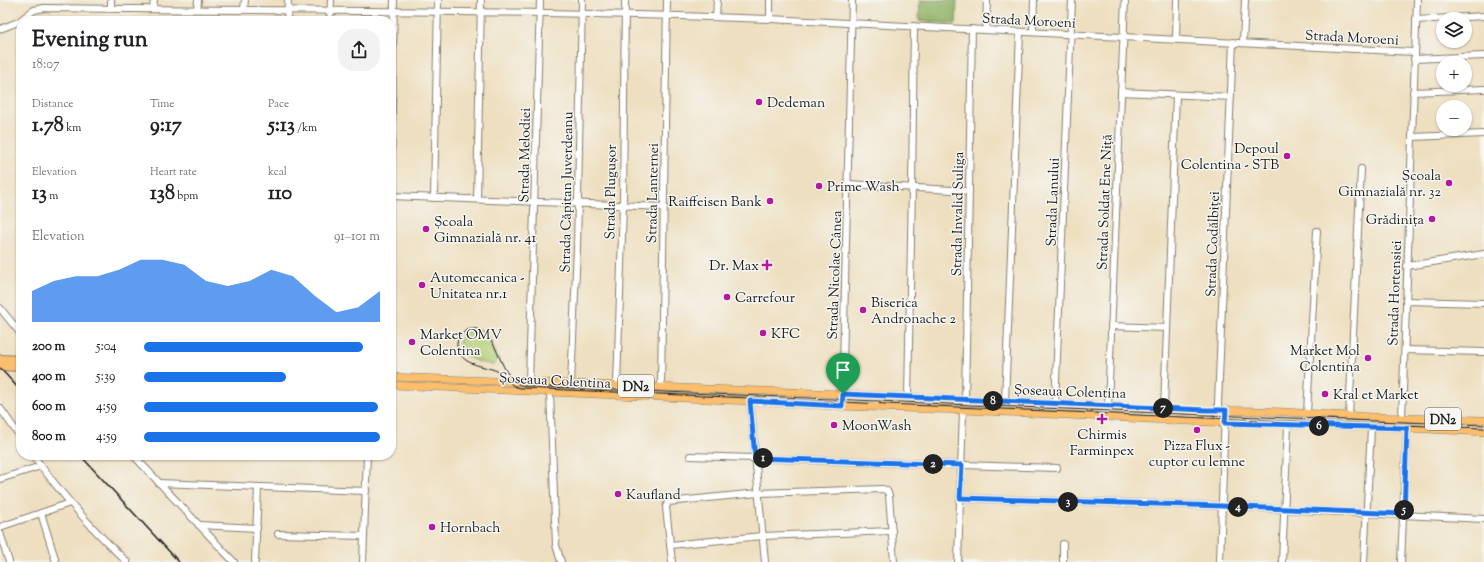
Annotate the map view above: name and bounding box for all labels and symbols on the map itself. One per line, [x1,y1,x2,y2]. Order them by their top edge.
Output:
street label: Strada Moroeni [981,10,1076,34]
street label: Strada Moroeni [1304,27,1399,51]
place label: Dedeman [767,94,825,114]
marker: Dedeman [754,97,764,107]
street label: Strada Melodiei [515,107,537,203]
street label: Strada Căpitan Juverdeanu [557,111,579,273]
street label: Strada Soldat Ene Niță [1094,133,1118,270]
place label: Depoul Colentina - STB [1181,140,1279,176]
street label: Strada Lanternei [643,143,665,243]
street label: Strada Plugușor [601,144,623,240]
street label: Strada Invalid Suliga [948,151,970,276]
marker: Depoul Colentina - STB [1282,151,1292,161]
street label: Strada Lanului [1042,157,1066,247]
place label: Școala Gimnazială nr. 32 [1338,167,1442,203]
place label: Prime Wash [827,178,900,198]
marker: Școala Gimnazială nr. 32 [1444,178,1454,188]
marker: Prime Wash [814,181,824,191]
street label: Strada Codălbiței [1202,191,1226,297]
place label: Raiffeisen Bank [668,193,762,213]
marker: Raiffeisen Bank [765,196,775,206]
street label: Strada Nicolae Cânea [824,210,848,340]
place label: Grădinița [1366,211,1425,231]
place label: Școala Gimnazială nr. 41 [434,213,537,249]
marker: Grădinița [1427,214,1437,224]
marker: Școala Gimnazială nr. 41 [421,224,431,234]
street label: Strada Hortensiei [1384,240,1408,346]
place label: Dr. Max [709,257,759,277]
marker: Dr. Max [762,260,772,270]
place label: Automecanica - Unitatea nr.1 [430,269,525,305]
marker: Automecanica - Unitatea nr.1 [417,280,427,290]
place label: Carrefour [735,289,796,309]
marker: Carrefour [722,292,732,302]
place label: Biserica Andronache 2 [871,294,957,330]
marker: Biserica Andronache 2 [858,305,868,315]
place label: KFC [771,325,800,345]
place label: Market OMV Colentina [420,326,502,362]
marker: KFC [758,328,768,338]
marker: Market OMV Colentina [407,337,417,347]
place label: Market Mol Colentina [1290,342,1361,378]
pin [826,353,860,394]
marker: Market Mol Colentina [1363,353,1373,363]
street label: Șoseaua Colentina [498,369,612,395]
road number: DN2 [618,375,654,397]
street label: Șoseaua Colentina [1014,381,1127,405]
place label: Kral et Market [1333,386,1419,406]
marker: Kral et Market [1320,389,1330,399]
pin: 8 [983,391,1003,411]
pin: 7 [1153,398,1173,418]
road number: DN2 [1425,408,1461,430]
marker: Chirmis Farminpex [1097,414,1107,424]
pin: 6 [1309,416,1329,436]
place label: MoonWash [842,417,912,437]
marker: MoonWash [829,420,839,430]
marker: Pizza Flux - cuptor cu lemne [1192,425,1202,435]
place label: Chirmis Farminpex [1070,426,1135,462]
place label: Pizza Flux - cuptor cu lemne [1149,437,1245,473]
pin: 1 [753,448,773,468]
pin: 2 [923,454,943,474]
place label: Kaufland [626,486,681,506]
marker: Kaufland [613,489,623,499]
pin: 3 [1058,492,1078,512]
pin: 4 [1228,497,1248,517]
pin: 5 [1394,500,1414,520]
place label: Hornbach [440,519,501,539]
marker: Hornbach [427,522,437,532]

